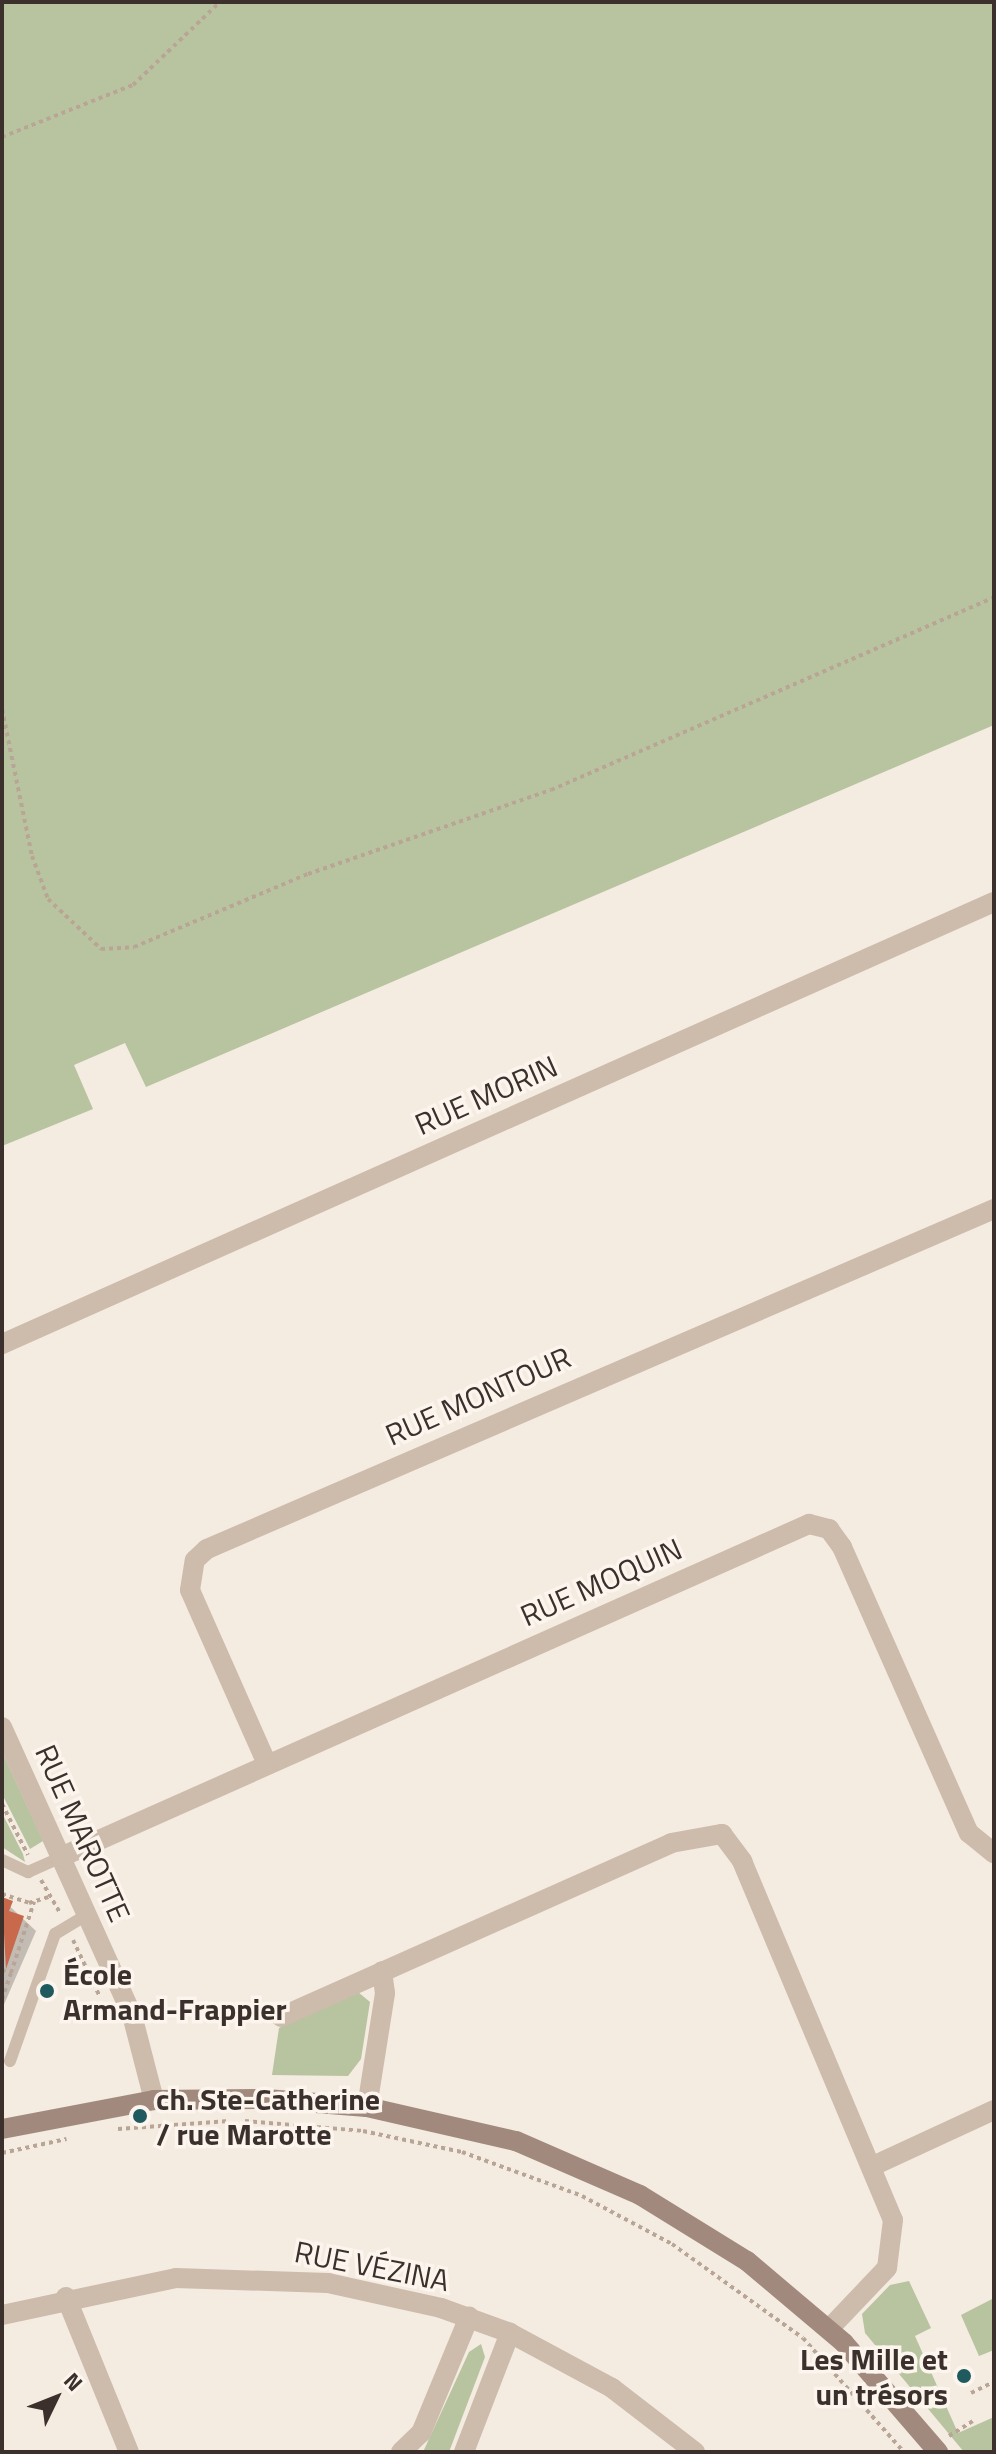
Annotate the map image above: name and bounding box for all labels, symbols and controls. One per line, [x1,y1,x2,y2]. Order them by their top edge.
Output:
street label: RUE MORIN [409,1048,563,1142]
street label: RUE MONTOUR [380,1339,576,1453]
street label: RUE MOQUIN [515,1530,687,1634]
street label: RUE MAROTTE [28,1739,138,1927]
place label: École Armand-Frappier [63,1956,287,2026]
marker: École Armand-Frappier [38,1982,56,2000]
place label: ch. Ste-Catherine / rue Marotte [156,2081,380,2152]
marker: ch. Ste-Catherine / rue Marotte [131,2107,149,2125]
street label: RUE VÉZINA [292,2233,452,2299]
place label: Les Mille et un trésors [800,2341,948,2412]
north arrow [16,2358,96,2438]
text: N [56,2364,91,2399]
marker: Les Mille et un trésors [955,2367,973,2385]

